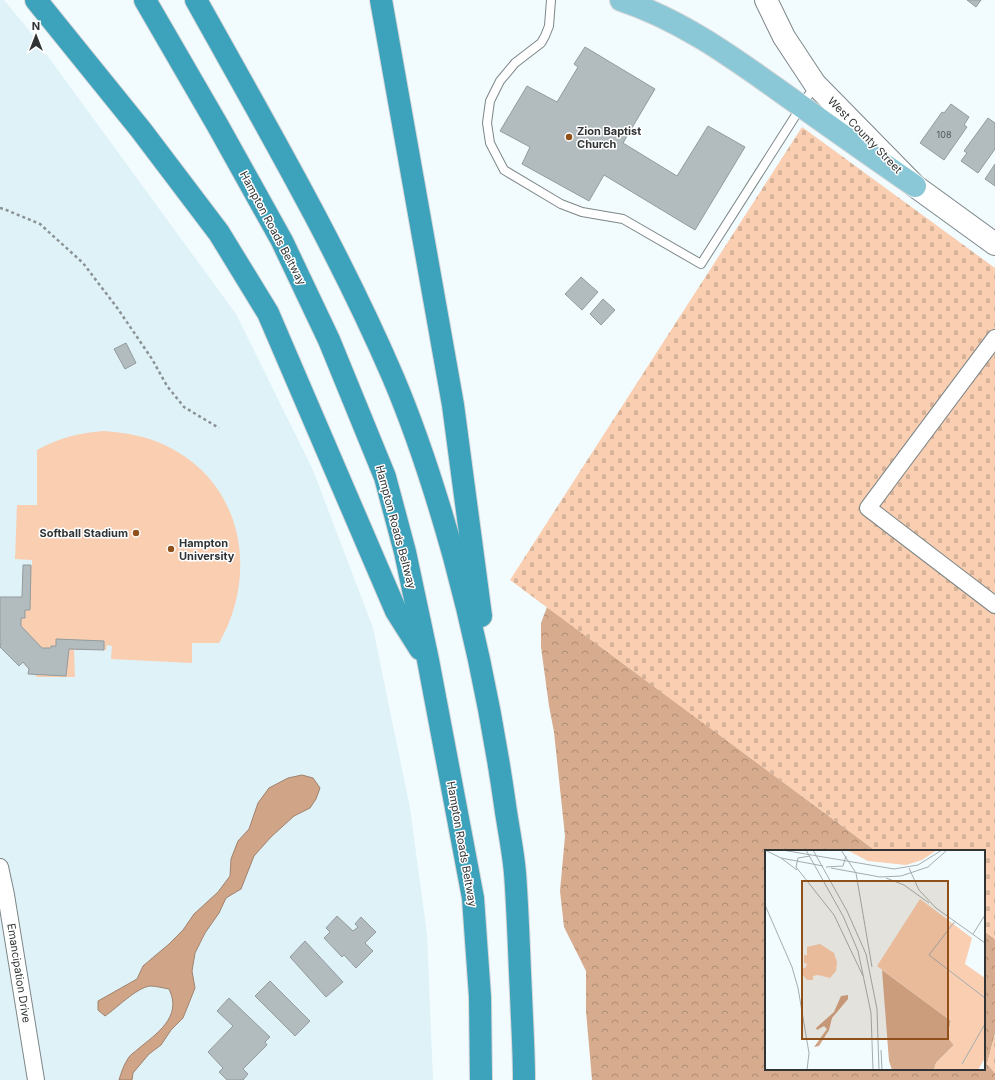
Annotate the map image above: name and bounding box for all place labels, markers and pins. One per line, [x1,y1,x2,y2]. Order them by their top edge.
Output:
place label: Zion Baptist Church [577,124,641,151]
marker: Zion Baptist Church [564,132,574,142]
place label: Softball Stadium [40,526,128,540]
marker: Softball Stadium [131,528,141,538]
place label: Hampton University [179,536,235,563]
marker: Hampton University [166,544,176,554]

